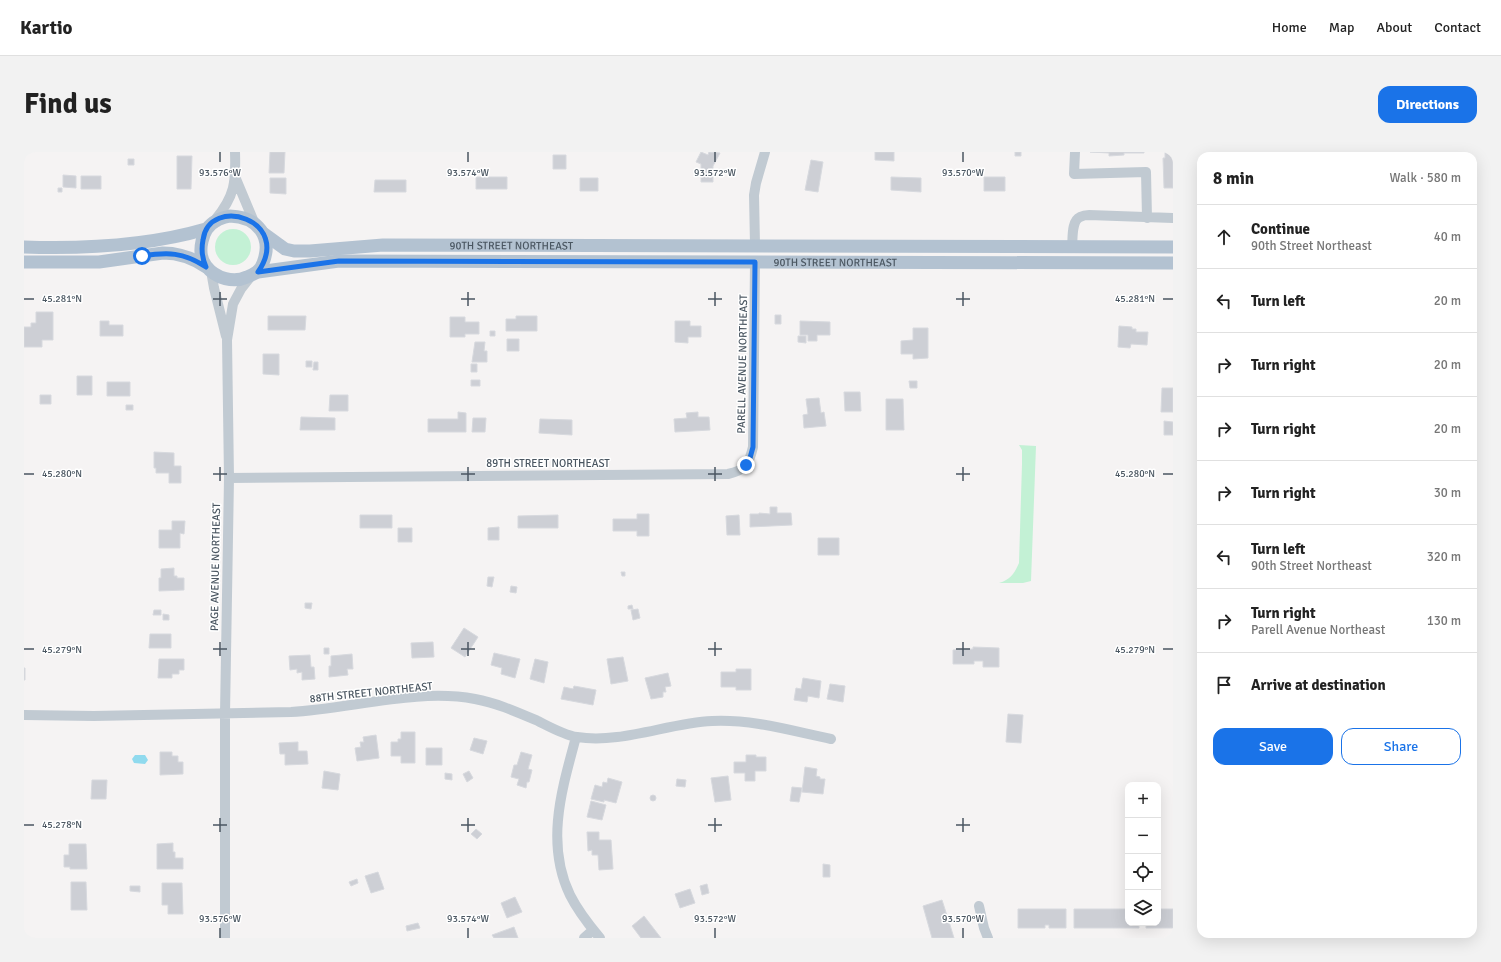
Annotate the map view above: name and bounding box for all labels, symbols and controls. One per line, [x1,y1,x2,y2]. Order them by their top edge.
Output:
text: Kartio [20,16,73,40]
text: Home [1272,19,1307,36]
text: Map [1329,19,1354,36]
text: About [1376,19,1412,36]
text: Contact [1434,19,1481,36]
button: Directions [1378,86,1477,123]
text: Find us [24,87,112,121]
text: 93.576°W [199,167,241,179]
text: 93.574°W [447,167,489,179]
text: 93.572°W [694,167,736,179]
text: 93.570°W [942,167,984,179]
text: 8 min [1213,168,1254,189]
text: Walk · 580 m [1390,170,1461,186]
text: Continue [1251,220,1310,238]
icon: ahead [1213,226,1235,248]
text: 40 m [1434,229,1461,245]
text: 90th Street Northeast [1251,238,1372,254]
street label: 90TH STREET NORTHEAST [450,239,574,252]
route start [133,247,151,265]
street label: 90TH STREET NORTHEAST [773,256,898,269]
icon: left [1213,290,1235,312]
text: Turn left [1251,292,1305,310]
text: 45.281°N [42,293,82,305]
text: 45.281°N [1115,293,1155,305]
text: 20 m [1434,293,1461,309]
street label: PARELL AVENUE NORTHEAST [735,294,750,434]
icon: right [1213,354,1235,376]
text: Turn right [1251,356,1316,374]
text: 20 m [1434,357,1461,373]
icon: right [1213,418,1235,440]
text: Turn right [1251,420,1316,438]
text: 20 m [1434,421,1461,437]
route end [737,456,755,474]
street label: 89TH STREET NORTHEAST [486,457,610,470]
text: 45.280°N [42,468,82,480]
text: 45.280°N [1115,468,1155,480]
icon: right [1213,482,1235,504]
text: Turn right [1251,484,1316,502]
text: 30 m [1434,485,1461,501]
street label: PAGE AVENUE NORTHEAST [208,502,223,631]
text: Turn left [1251,540,1305,558]
icon: left [1213,546,1235,568]
text: 320 m [1427,549,1461,565]
text: 90th Street Northeast [1251,558,1372,574]
text: Turn right [1251,604,1316,622]
icon: right [1213,610,1235,632]
text: 130 m [1427,613,1461,629]
text: Parell Avenue Northeast [1251,622,1385,638]
text: 45.279°N [42,644,82,656]
text: 45.279°N [1115,644,1155,656]
icon: arrive [1213,674,1235,696]
text: Arrive at destination [1251,676,1386,694]
street label: 88TH STREET NORTHEAST [309,680,434,705]
button: Save [1213,728,1333,765]
button: Share [1341,728,1461,765]
map controls [1125,782,1161,926]
button: + [1125,782,1161,818]
button: − [1125,818,1161,854]
text: 45.278°N [42,819,82,831]
button: locate [1125,854,1161,890]
button: layers [1125,890,1161,926]
text: 93.576°W [199,913,241,925]
text: 93.574°W [447,913,489,925]
text: 93.572°W [694,913,736,925]
text: 93.570°W [942,913,984,925]

